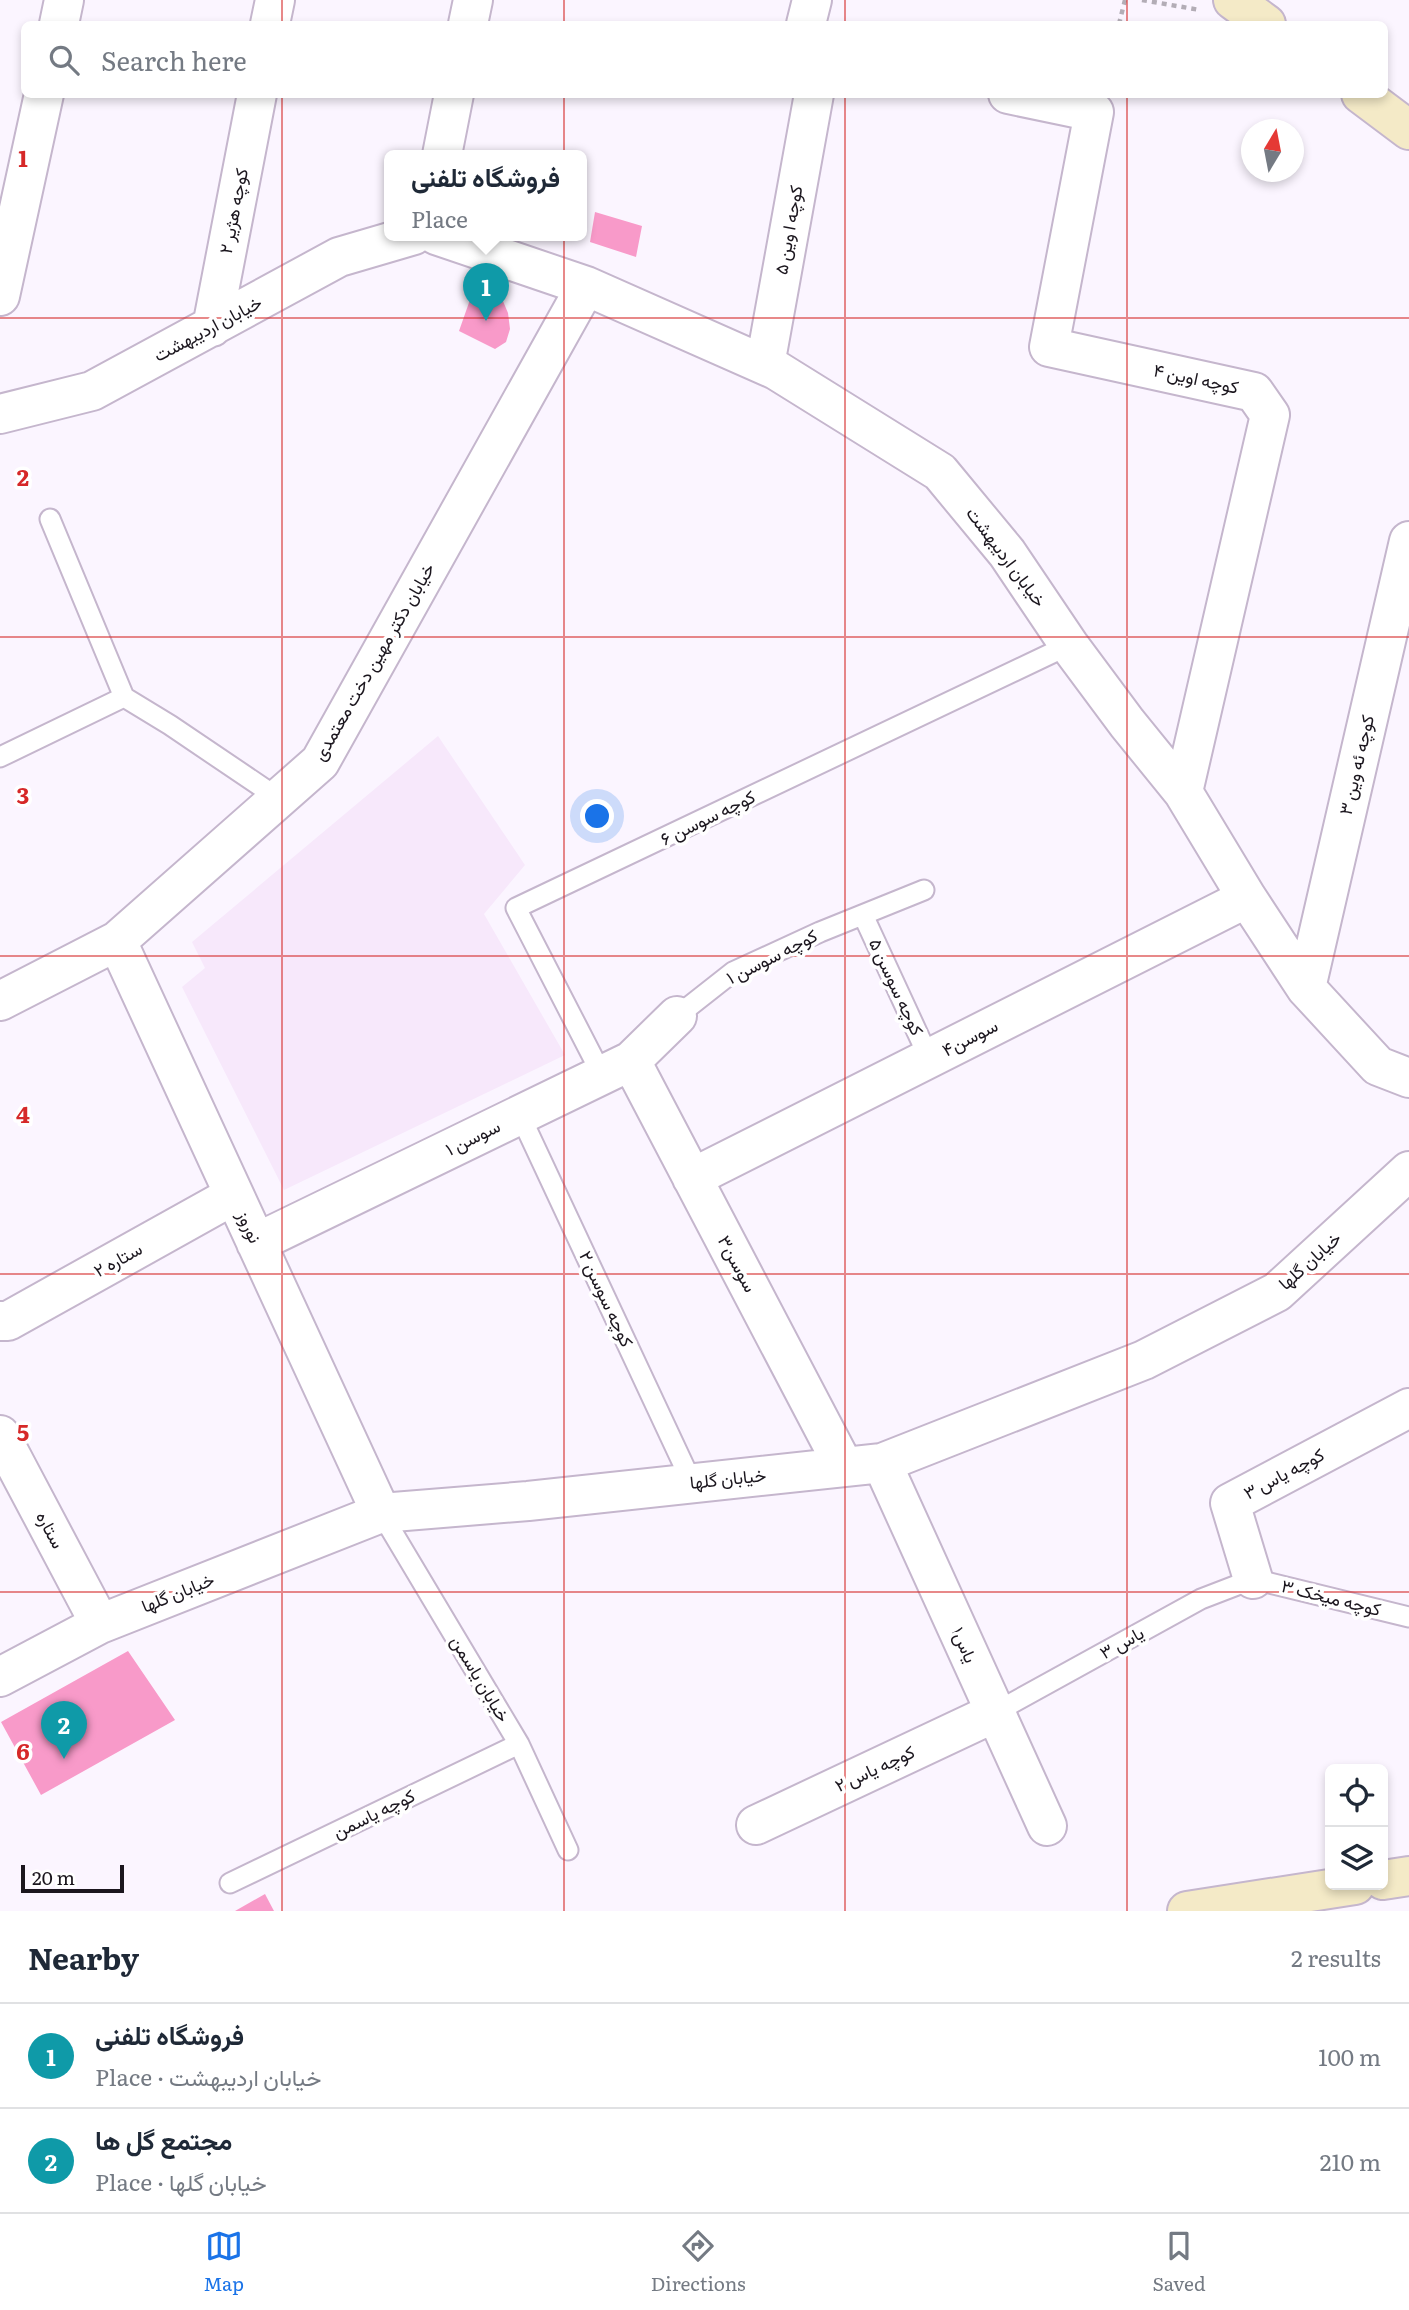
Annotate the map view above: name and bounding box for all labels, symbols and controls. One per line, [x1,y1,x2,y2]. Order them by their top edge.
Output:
search box [21,21,1388,98]
text: Search here [101,40,247,79]
icon: search [45,41,83,79]
north arrow [1241,119,1304,182]
text: 1 [18,140,28,174]
popup [384,150,587,241]
text: فروشگاه تلفنی [411,156,560,195]
street label: کوچه هژیر ۲ [211,166,254,256]
street label: کوچه ا وین ۵ [766,183,809,277]
text: Place [411,201,468,235]
pin: 1 [463,263,509,321]
street label: خیابان اردیبهشت [148,288,266,368]
street label: کوچه اوین ۴ [1151,355,1241,400]
text: 2 [17,459,29,493]
street label: خیابان اردیبهشت [960,500,1054,612]
street label: خیابان دکتر مهین دخت معتمدی [305,557,441,765]
street label: کوچه ئه وین ۳ [1331,712,1380,817]
text: 3 [17,777,29,811]
street label: کوچه سوسن ۶ [655,782,759,851]
your location [580,799,614,833]
street label: کوچه سوسن ۱ [721,921,822,990]
street label: کوچه سوسن ۵ [863,933,932,1039]
street label: سوسن۴ [937,1011,1002,1062]
text: 4 [16,1096,30,1130]
street label: سوسن ۱ [440,1112,504,1162]
street label: نوروز [231,1205,270,1247]
street label: خیابان گلها [1272,1224,1346,1296]
street label: سوسن۳ [712,1230,765,1297]
street label: ستاره ۲ [88,1234,147,1283]
street label: کوچه سوسن ۲ [573,1246,641,1351]
text: 5 [17,1414,29,1448]
street label: کوچه یاس ۳ [1238,1440,1329,1505]
street label: خیابان گلها [688,1460,767,1495]
street label: ستاره [30,1506,72,1553]
street label: خیابان گلها [137,1565,218,1618]
street label: کوچه میخک ۳ [1279,1571,1384,1622]
street label: یاس ۳ [1094,1618,1148,1665]
street label: یاس۱ [946,1622,985,1667]
street label: خیابان یاسمن [445,1630,518,1727]
pin: 2 [41,1701,87,1759]
text: 6 [16,1733,30,1767]
street label: کوچه یاس ۲ [830,1737,919,1798]
map controls [1325,1764,1388,1890]
button: locate [1325,1764,1388,1827]
street label: کوچه یاسمن [328,1781,419,1844]
button: layers [1325,1827,1388,1890]
scale bar [21,1862,124,1894]
text: 20 m [32,1863,75,1891]
text: Nearby [28,1935,139,1979]
text: 2 results [1291,1940,1381,1974]
text: فروشگاه تلفنی [95,2014,244,2053]
text: 1 [46,2039,56,2073]
text: 100 m [1318,2039,1381,2073]
text: Place · خیابان اردیبهشت [95,2059,322,2093]
text: مجتمع گل ها [95,2119,232,2158]
text: 2 [45,2144,57,2178]
text: 210 m [1320,2144,1381,2178]
text: Place · خیابان گلها [95,2164,267,2198]
tab: Map [203,2227,244,2297]
tab: Directions [651,2227,746,2297]
tab: Saved [1153,2227,1206,2297]

